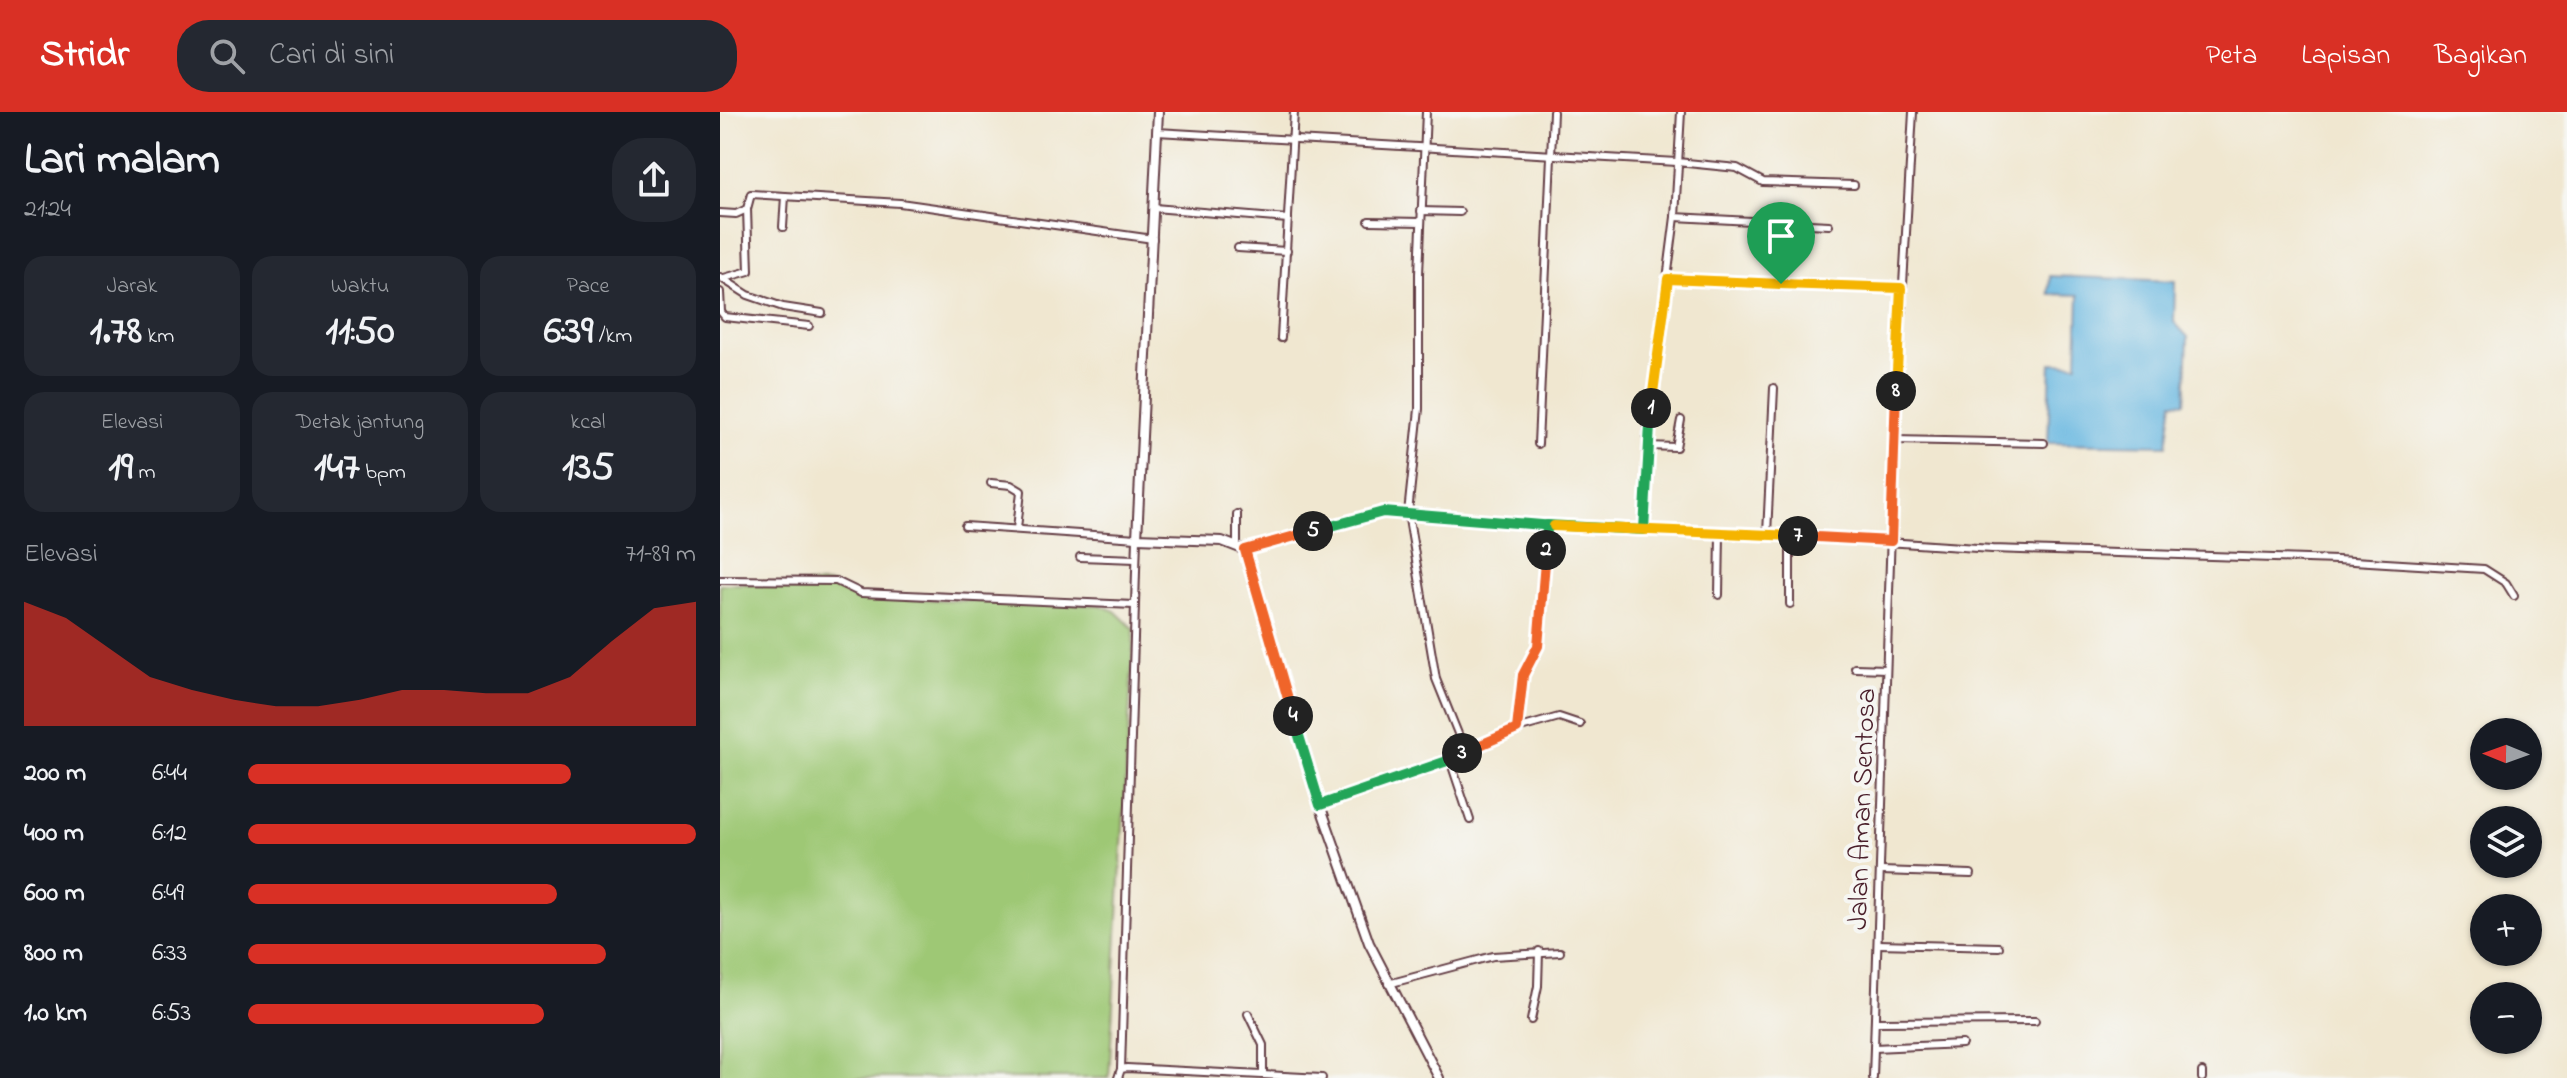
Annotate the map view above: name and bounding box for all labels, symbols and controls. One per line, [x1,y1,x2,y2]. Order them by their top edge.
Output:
search box [177,20,737,92]
text: Stridr [40,28,129,84]
icon: search [205,34,249,78]
text: Cari di sini [269,34,394,78]
text: Peta [2206,36,2257,77]
text: Lapisan [2301,36,2390,77]
text: Bagikan [2434,36,2527,77]
text: Lari malam [24,129,220,193]
button: share [612,138,696,222]
text: 21:24 [24,191,71,229]
pin [1747,202,1815,284]
icon: arrive [1759,214,1803,258]
text: Jarak [107,271,157,303]
text: Waktu [331,271,389,303]
text: Pace [567,271,609,303]
text: 1.78 [90,303,142,362]
text: 11:50 [326,303,395,362]
text: 6:39 [544,303,593,362]
text: km [142,321,174,353]
text: /km [593,321,632,353]
pin: 8 [1876,371,1916,411]
text: 8 [1892,375,1900,407]
pin: 1 [1631,388,1671,428]
text: 1 [1648,392,1655,424]
text: Elevasi [101,407,163,439]
text: Detak jantung [296,407,424,439]
text: kcal [571,407,605,439]
text: 19 [108,439,133,498]
text: 147 [314,439,360,498]
text: 135 [562,439,614,498]
text: m [133,457,156,489]
text: bpm [360,457,406,489]
pin: 5 [1293,511,1333,551]
text: 5 [1307,515,1319,547]
pin: 7 [1778,516,1818,556]
text: 7 [1793,520,1803,552]
pin: 2 [1526,530,1566,570]
text: 2 [1541,534,1551,566]
text: Elevasi [24,536,98,574]
text: 71–89 m [625,536,696,574]
street label: Jalan Aman Sentosa [1839,687,1888,931]
pin: 4 [1273,696,1313,736]
text: 4 [1288,700,1298,732]
north arrow [2470,718,2542,790]
map controls [2470,718,2542,1054]
pin: 3 [1442,733,1482,773]
text: 3 [1457,737,1467,769]
text: 200 m [24,755,86,793]
text: 6:44 [152,755,187,793]
button: layers [2470,806,2542,878]
text: 400 m [24,815,84,853]
text: 6:12 [152,815,187,853]
text: 600 m [24,875,85,913]
text: 6:49 [152,875,184,913]
button: + [2470,894,2542,966]
text: 800 m [24,935,83,973]
text: 6:33 [152,935,187,973]
button: − [2470,982,2542,1054]
text: 1.0 km [24,995,87,1033]
text: 6:53 [152,995,191,1033]

